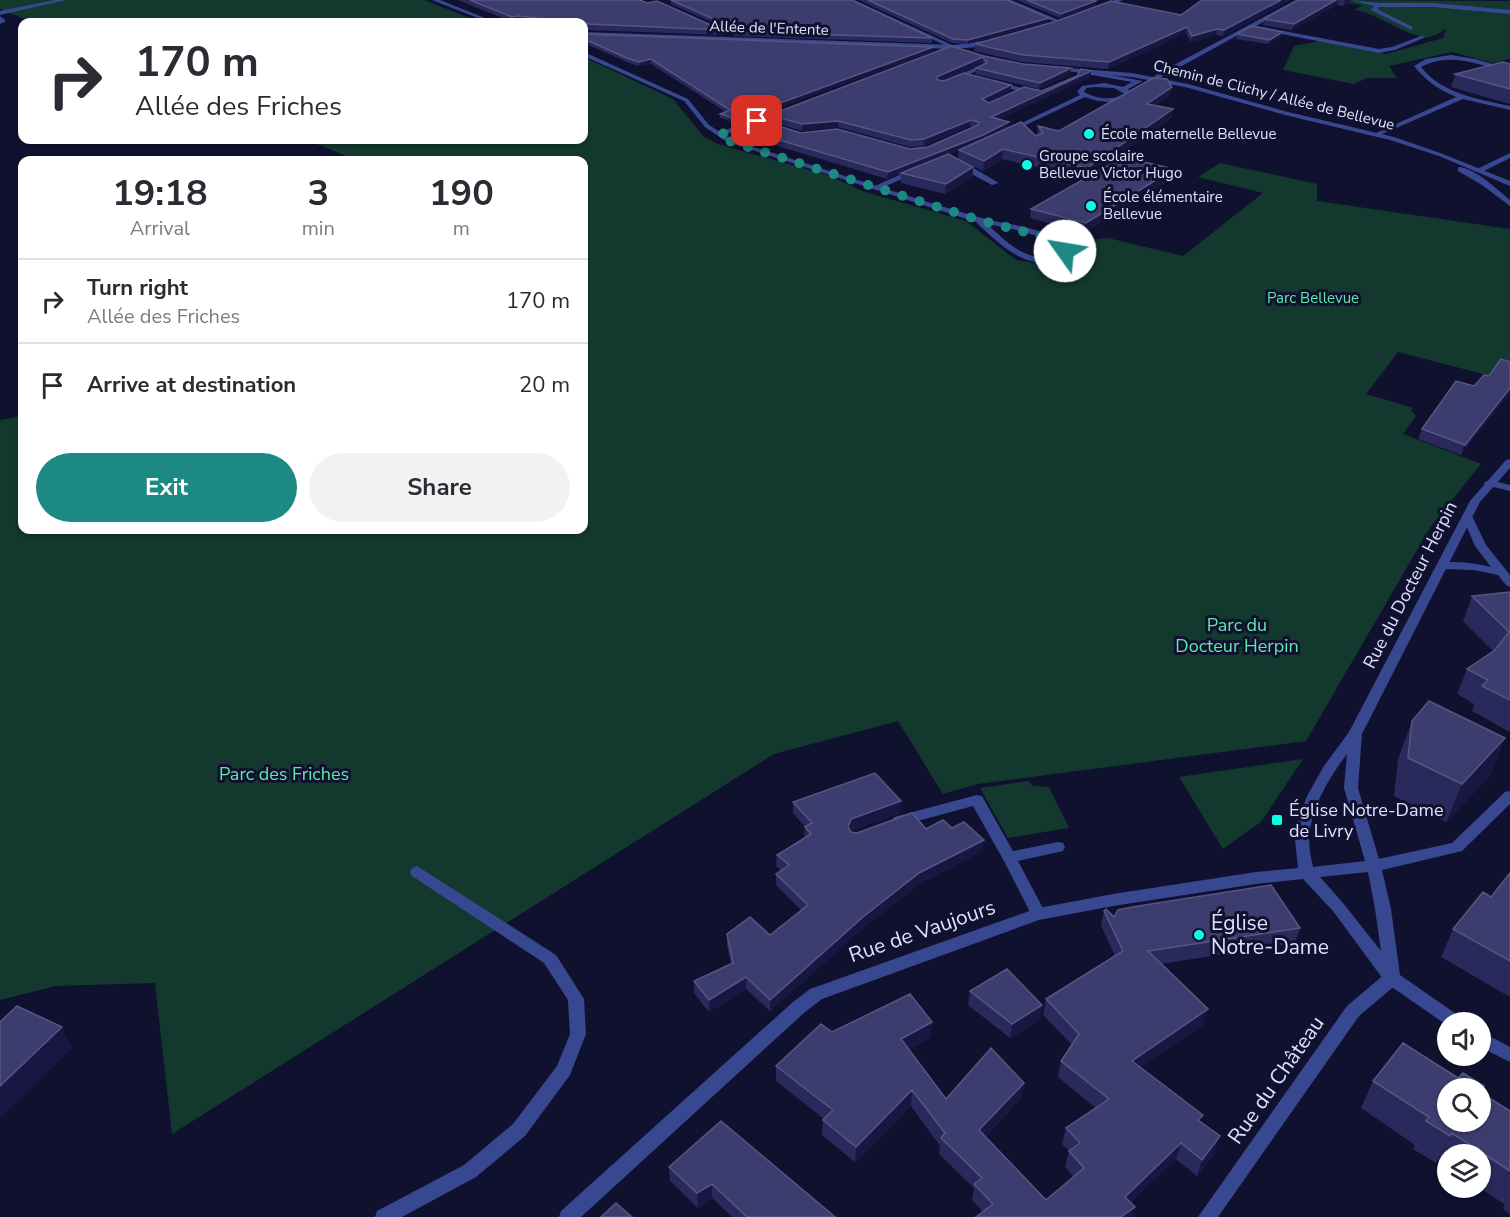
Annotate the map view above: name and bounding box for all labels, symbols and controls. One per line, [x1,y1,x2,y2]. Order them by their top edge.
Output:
street label: Allée de l'Entente [709,16,829,40]
text: 170 m [135,34,259,91]
icon: right [36,42,114,120]
street label: Chemin de Clichy / Allée de Bellevue [1151,55,1397,135]
text: Allée des Friches [135,88,342,125]
pin [731,95,782,146]
icon: arrive [740,104,773,137]
place label: École maternelle Bellevue [1101,124,1276,144]
marker: École maternelle Bellevue [1082,127,1096,141]
place label: Groupe scolaire Bellevue Victor Hugo [1039,146,1182,183]
marker: Groupe scolaire Bellevue Victor Hugo [1020,158,1034,172]
text: 19:18 [112,169,208,218]
text: 3 [307,169,329,218]
text: 190 [429,169,494,218]
place label: École élémentaire Bellevue [1103,187,1223,224]
marker: École élémentaire Bellevue [1084,199,1098,213]
text: Arrival [130,215,190,242]
text: min [302,215,335,242]
text: m [453,215,470,242]
position arrow [1033,219,1097,283]
text: Turn right [87,273,188,303]
icon: right [36,285,69,318]
text: 170 m [506,286,570,316]
park label: Parc Bellevue [1267,288,1359,308]
text: Allée des Friches [87,303,240,330]
icon: arrive [36,369,69,402]
text: Arrive at destination [87,370,296,400]
text: 20 m [519,370,570,400]
button: Exit [36,453,297,522]
button: Share [309,453,570,522]
street label: Rue du Docteur Herpin [1357,497,1463,673]
park label: Parc du Docteur Herpin [1175,613,1299,658]
park label: Parc des Friches [219,762,349,786]
place label: Église Notre-Dame de Livry [1289,798,1444,843]
marker: Église Notre-Dame de Livry [1270,813,1284,827]
street label: Rue de Vaujours [845,893,999,969]
place label: Église Notre-Dame [1211,909,1329,961]
marker: Église Notre-Dame [1192,928,1206,942]
street label: Rue du Château [1221,1010,1331,1150]
map controls [1437,1012,1491,1198]
button: sound [1437,1012,1491,1066]
button: search [1437,1078,1491,1132]
button: layers [1437,1144,1491,1198]

